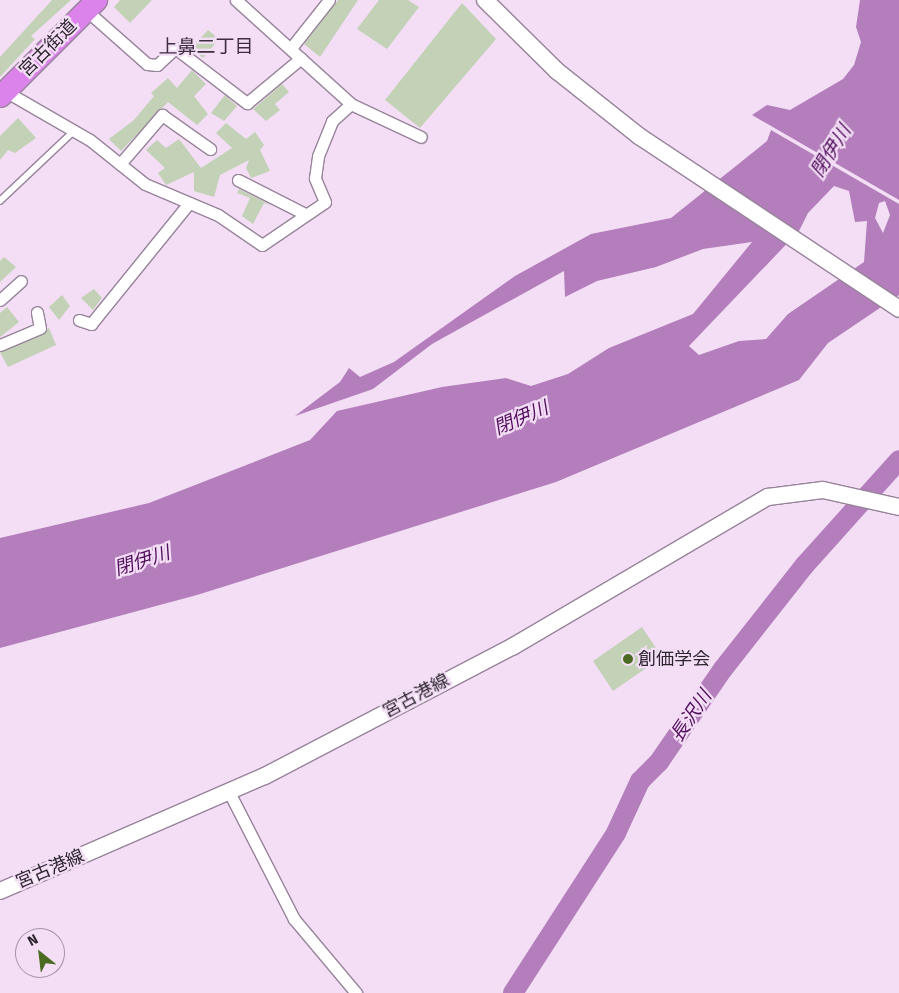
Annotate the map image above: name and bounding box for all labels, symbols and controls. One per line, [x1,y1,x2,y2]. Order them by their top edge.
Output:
street label: 宮古街道 [15,15,81,81]
district label: 上鼻二丁目 [159,36,253,58]
water label: 閉伊川 [806,121,856,181]
water label: 閉伊川 [490,396,552,440]
water label: 閉伊川 [111,541,173,581]
place label: 創価学会 [638,648,710,670]
marker: 創価学会 [622,653,634,665]
street label: 宮古港線 [379,670,453,722]
water label: 長沢川 [666,686,716,746]
street label: 宮古港線 [13,845,87,893]
north arrow [15,928,65,978]
text: N [25,931,41,950]

